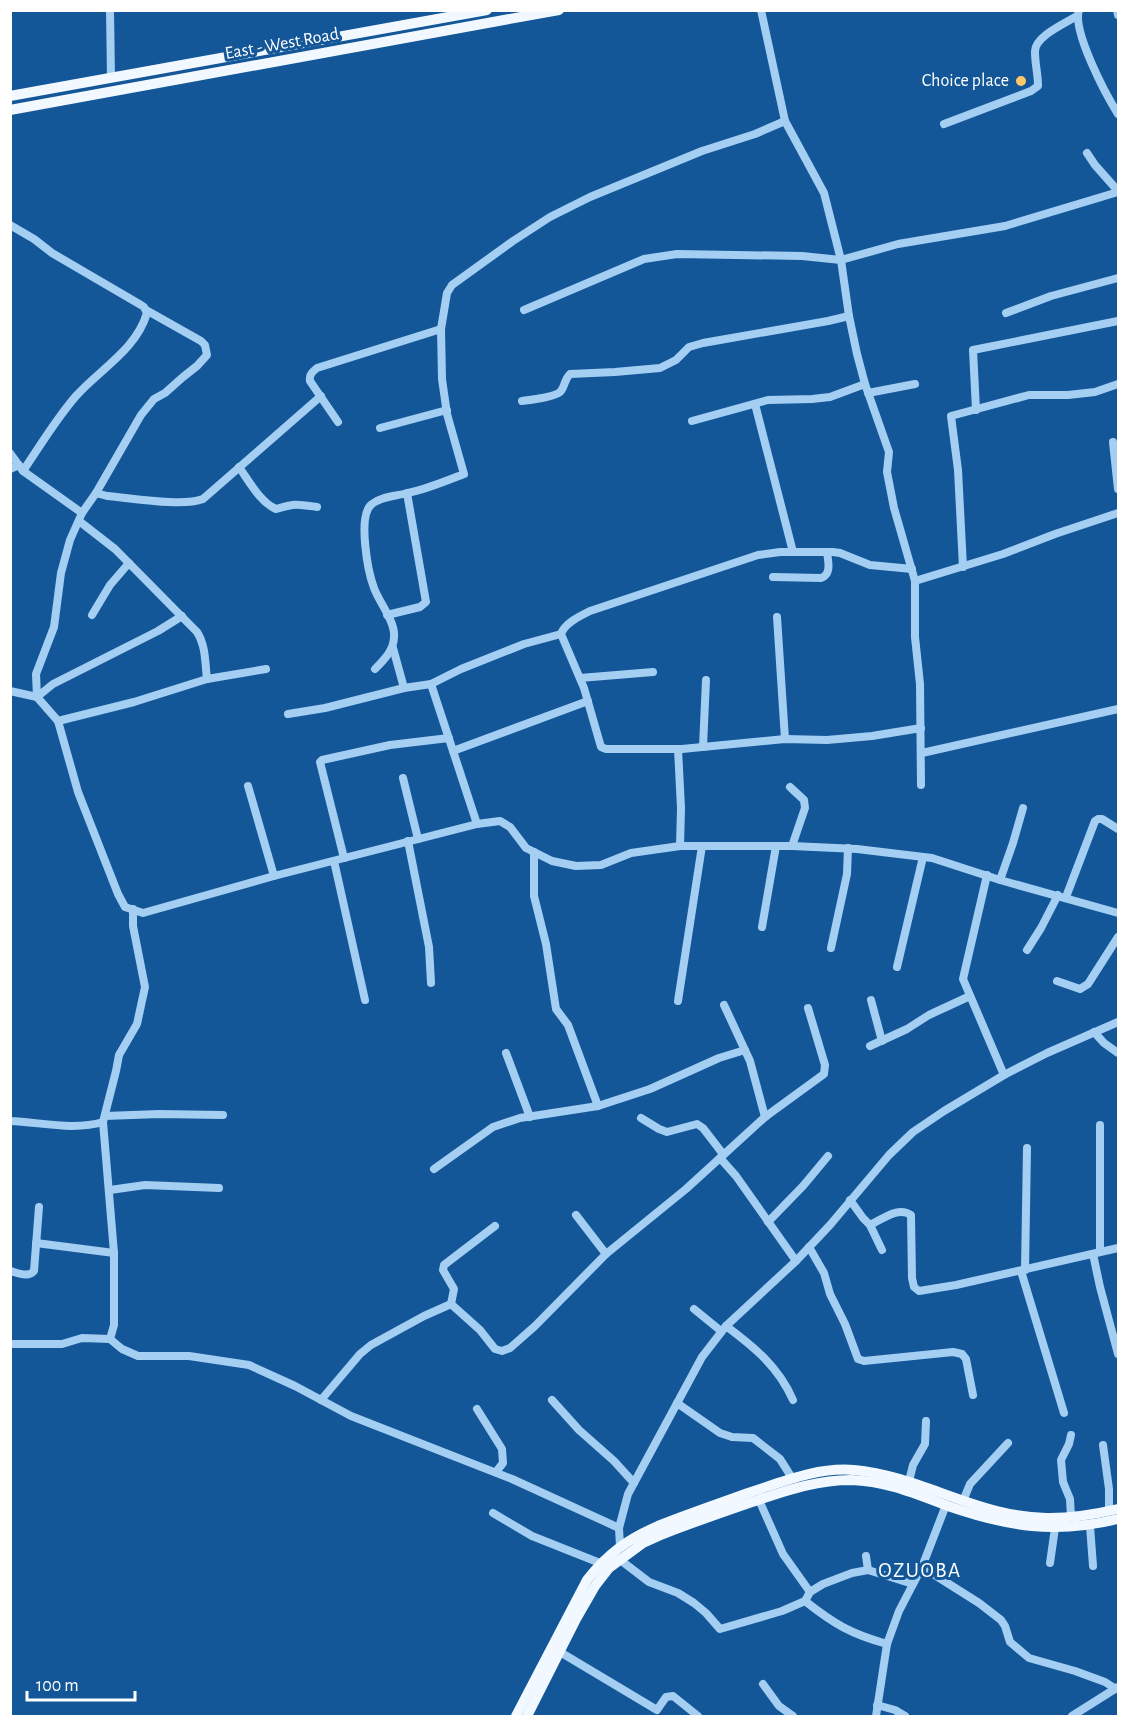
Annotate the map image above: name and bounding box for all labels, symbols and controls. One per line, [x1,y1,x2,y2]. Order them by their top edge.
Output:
street label: East - West Road [224,25,340,63]
place label: Choice place [922,72,1009,90]
marker: Choice place [1014,74,1028,88]
district label: OZUOBA [878,1560,962,1581]
scale bar [27,1664,135,1702]
text: 100 m [36,1677,79,1695]

